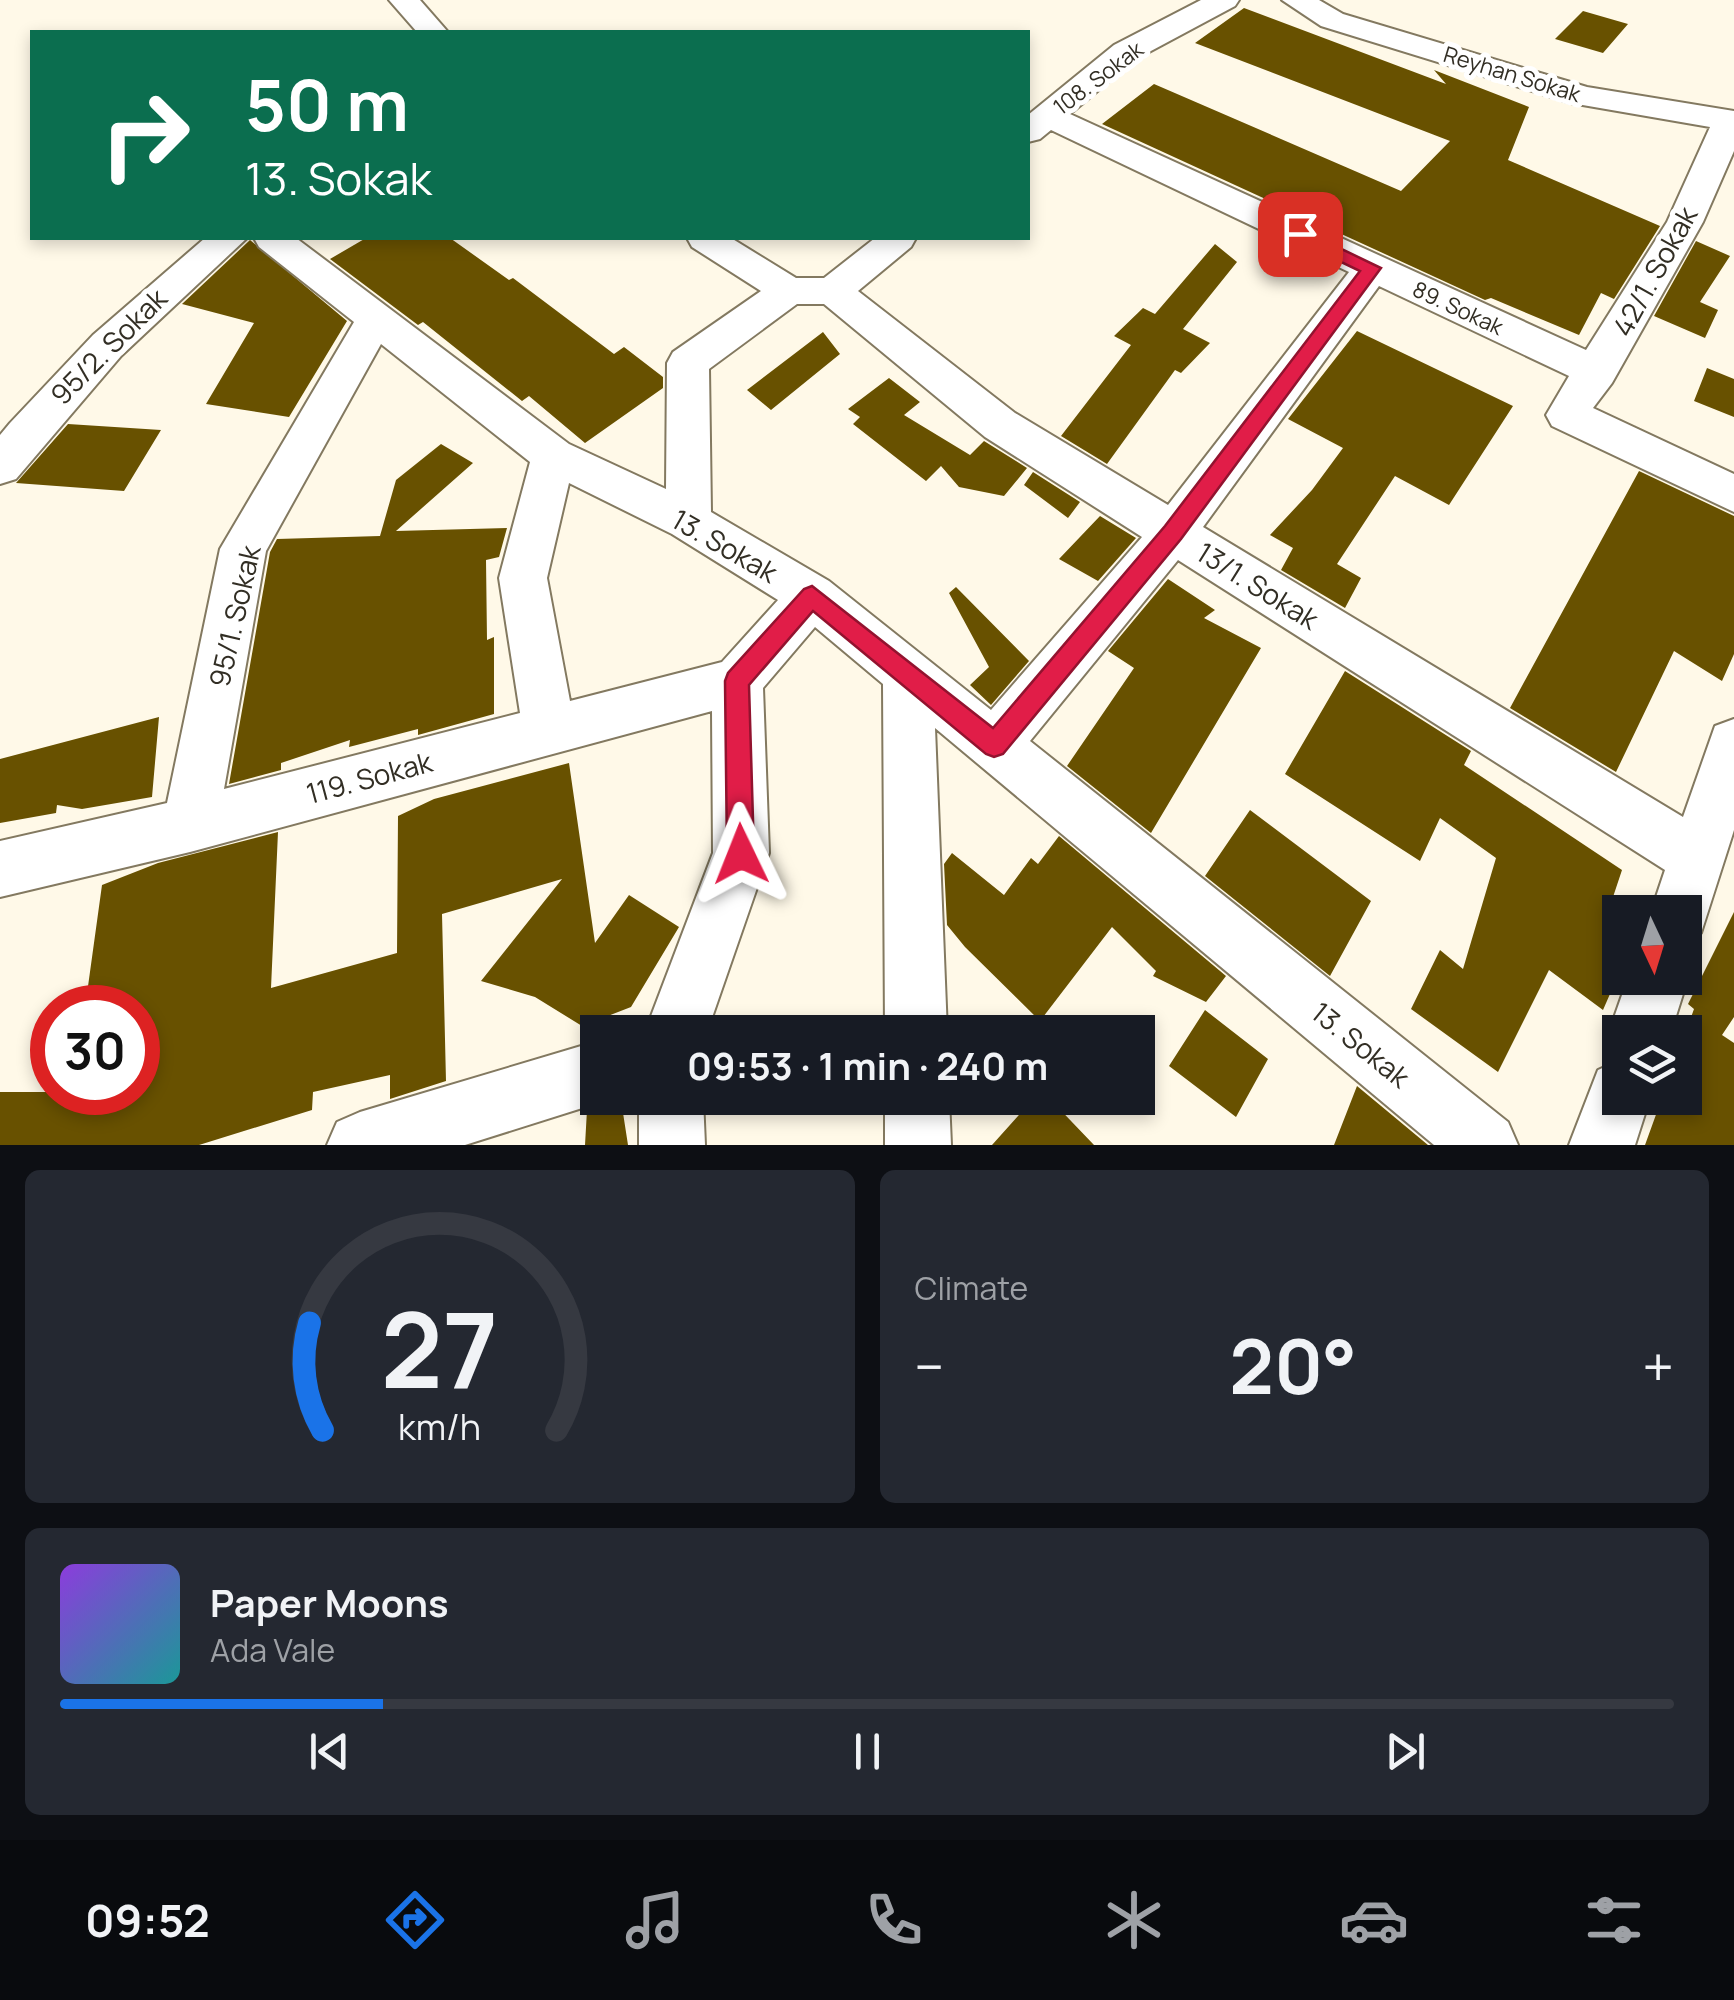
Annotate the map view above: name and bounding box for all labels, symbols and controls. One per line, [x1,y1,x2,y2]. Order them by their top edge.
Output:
street label: 108. Sokak [1047,34,1150,122]
street label: Reyhan Sokak [1440,39,1585,109]
text: 50 m [245,56,409,152]
icon: right [80,70,210,200]
text: 13. Sokak [245,147,432,209]
pin [1258,192,1343,277]
street label: 42/1. Sokak [1603,198,1706,343]
icon: arrive [1273,207,1328,262]
street label: 89. Sokak [1408,274,1509,342]
street label: 95/2. Sokak [41,279,175,413]
street label: 13. Sokak [665,499,786,591]
street label: 13/1. Sokak [1190,533,1327,638]
street label: 95/1. Sokak [199,540,269,690]
street label: 119. Sokak [302,742,437,812]
position arrow [689,802,793,906]
north arrow [1602,895,1702,995]
map controls [1602,895,1702,1115]
speed limit sign: 30 [30,985,160,1115]
street label: 13. Sokak [1304,993,1419,1096]
button: layers [1602,1015,1702,1115]
text: 09:53 · 1 min · 240 m [687,1039,1048,1091]
text: Climate [915,1266,1028,1310]
text: 27 [381,1277,498,1419]
text: 20° [1229,1314,1357,1417]
text: − [915,1328,944,1404]
text: + [1642,1328,1674,1404]
text: km/h [398,1402,481,1451]
text: Paper Moons [210,1576,449,1628]
text: Ada Vale [210,1628,335,1672]
icon: previous [302,1724,357,1779]
icon: pause [840,1724,895,1779]
icon: next [1378,1724,1433,1779]
icon: directions [380,1885,450,1955]
icon: music [620,1885,690,1955]
icon: phone [859,1885,929,1955]
icon: climate [1099,1885,1169,1955]
icon: car [1339,1885,1409,1955]
icon: filters [1579,1885,1649,1955]
text: 09:52 [85,1889,210,1951]

